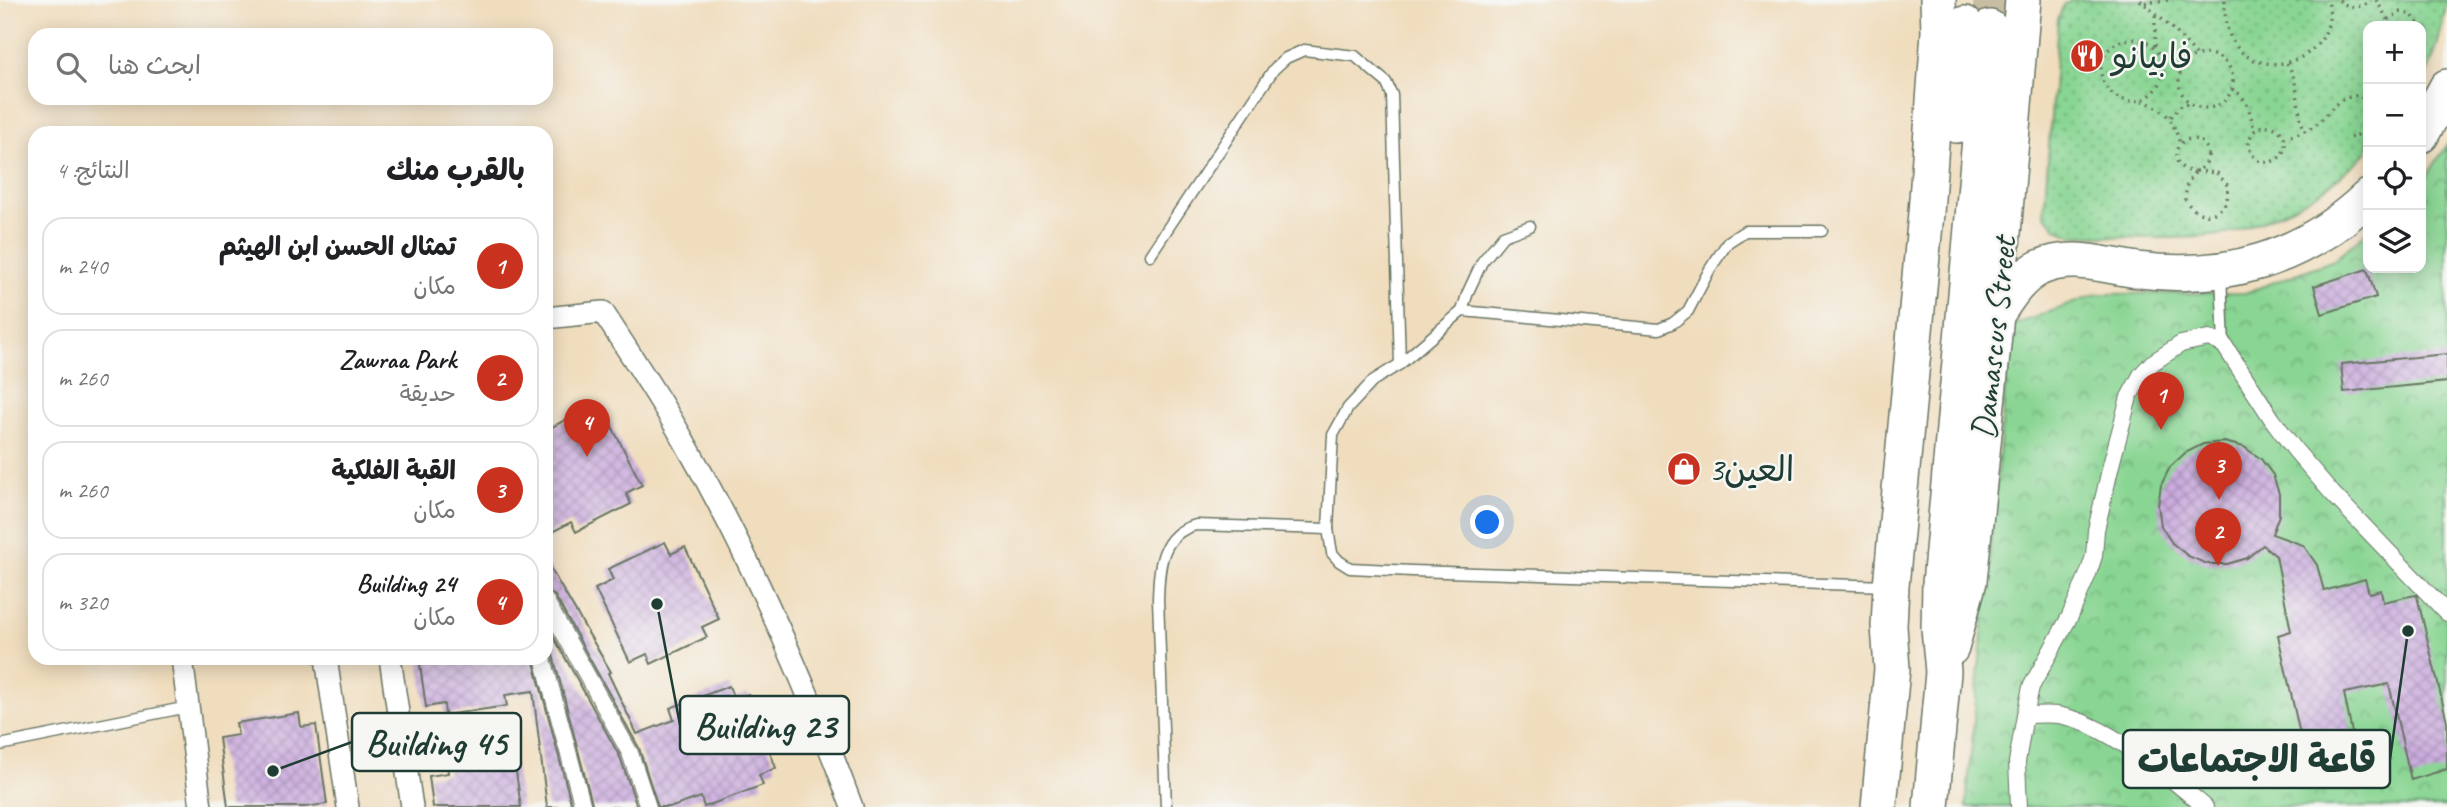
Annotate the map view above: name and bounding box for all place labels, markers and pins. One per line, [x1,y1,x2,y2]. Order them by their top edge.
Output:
place label: فابيانو [2109,34,2193,79]
restaurant icon: فابيانو [2068,37,2106,75]
pin: 1 [2138,372,2184,430]
pin: 4 [564,399,610,457]
pin: 3 [2196,442,2242,500]
place label: العين3 [1708,447,1794,492]
shop icon: العين3 [1665,450,1703,488]
pin: 2 [2195,508,2241,566]
callout: Building 23 [680,696,849,754]
callout: Building 45 [352,713,521,771]
callout: قاعة الاجتماعات [2123,730,2390,788]

